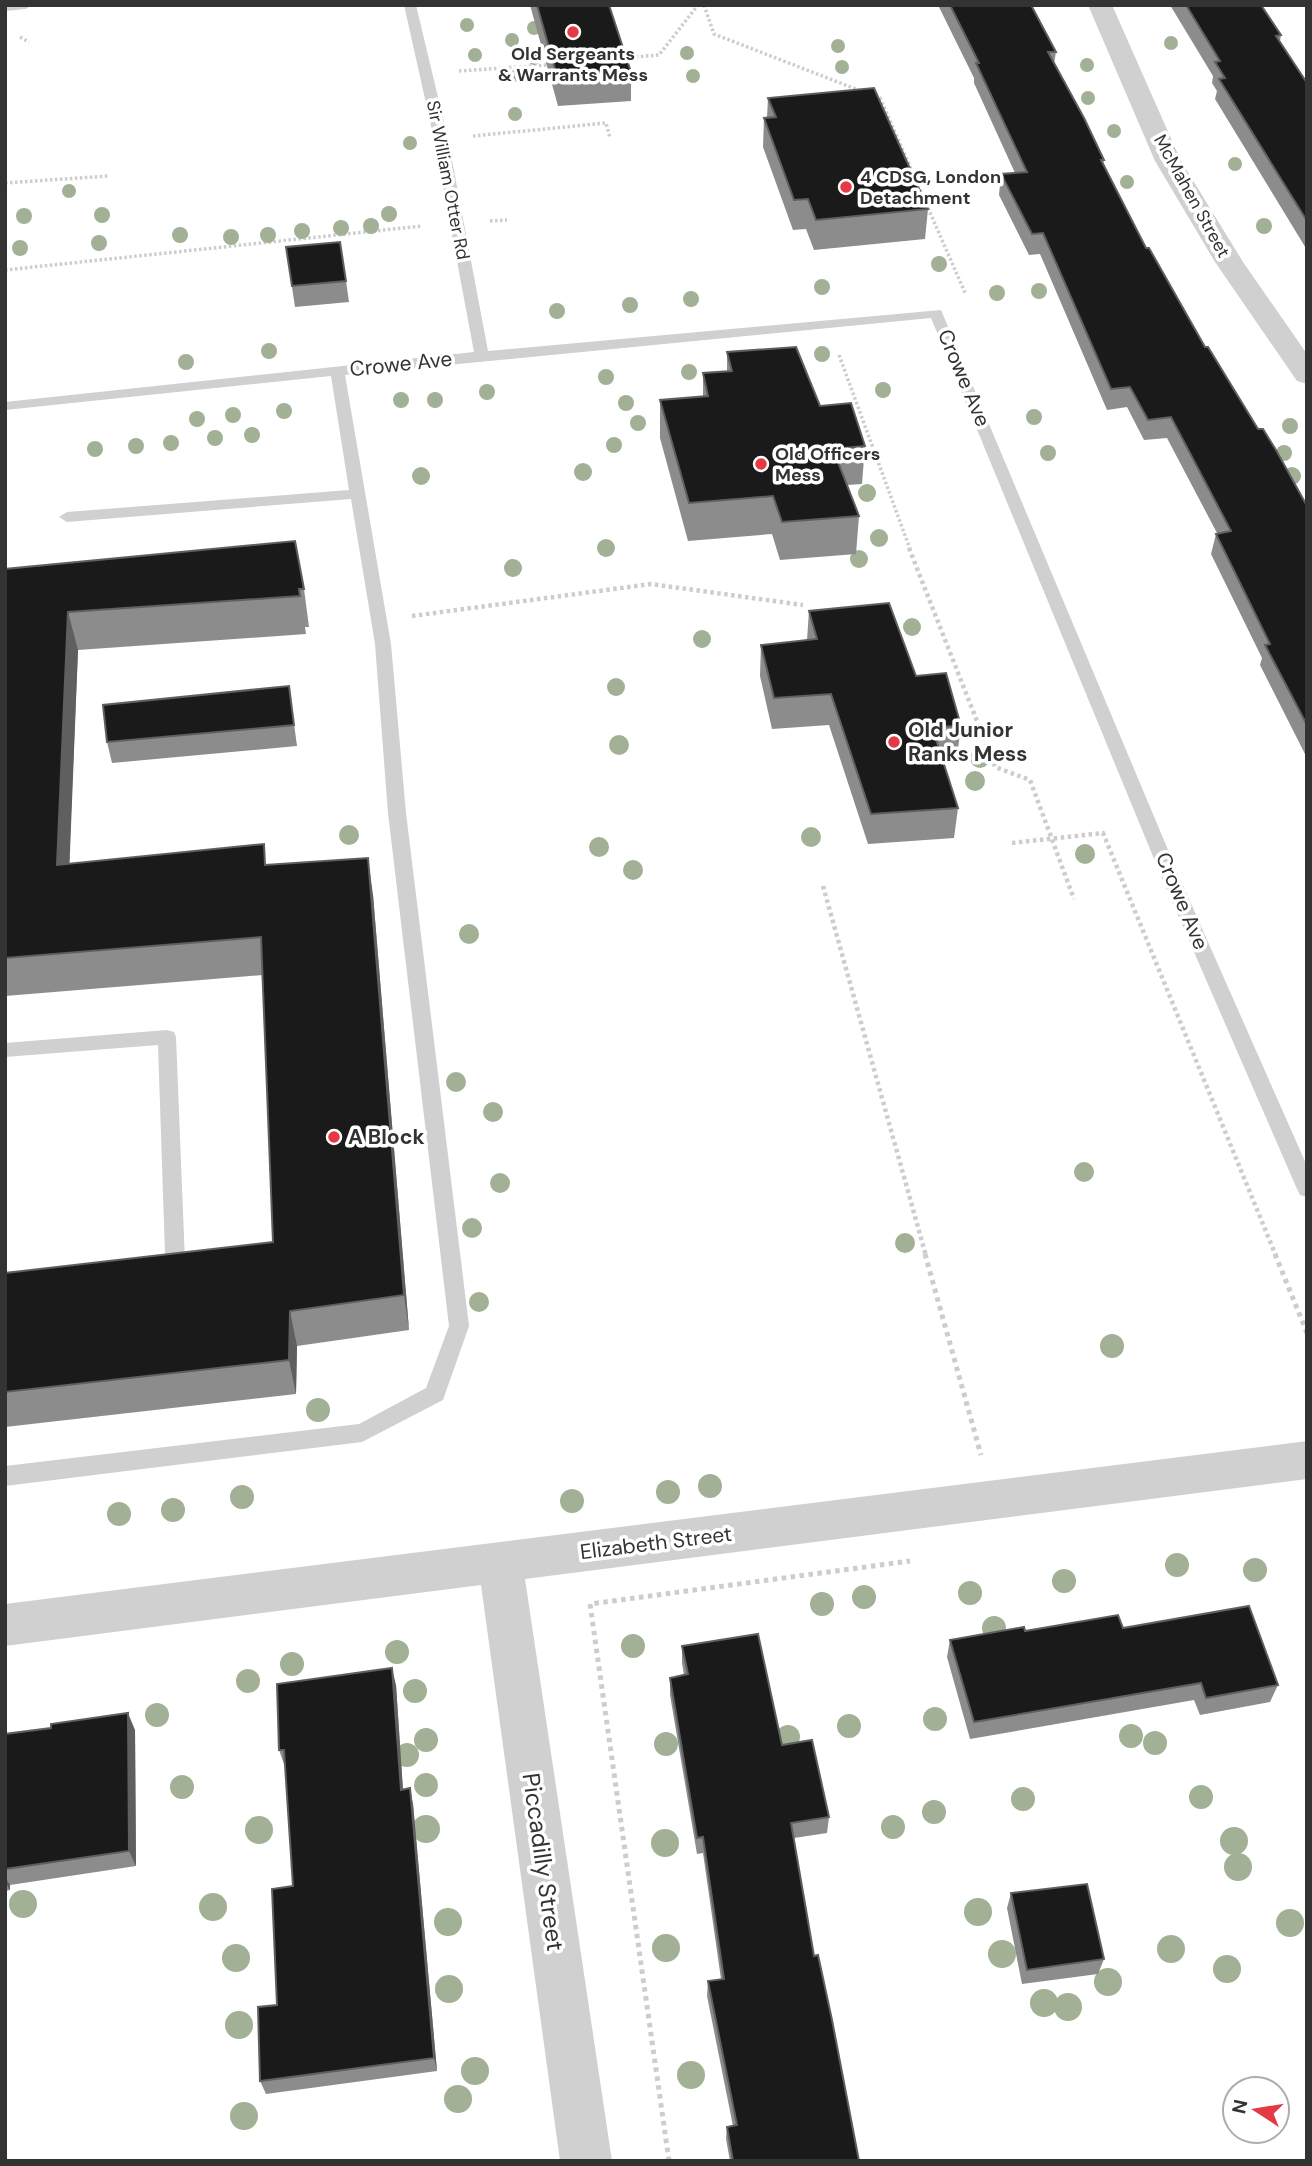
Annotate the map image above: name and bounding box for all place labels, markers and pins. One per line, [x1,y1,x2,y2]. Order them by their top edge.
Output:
marker: Old Sergeants & Warrants Mess [565,24,581,40]
place label: Old Sergeants & Warrants Mess [498,42,648,87]
place label: 4 CDSG, London Detachment [860,165,1001,210]
marker: 4 CDSG, London Detachment [838,179,854,195]
place label: Old Officers Mess [775,442,880,487]
marker: Old Officers Mess [753,456,769,472]
place label: Old Junior Ranks Mess [908,716,1027,768]
marker: Old Junior Ranks Mess [886,734,902,750]
place label: A Block [348,1123,425,1151]
marker: A Block [326,1129,342,1145]

